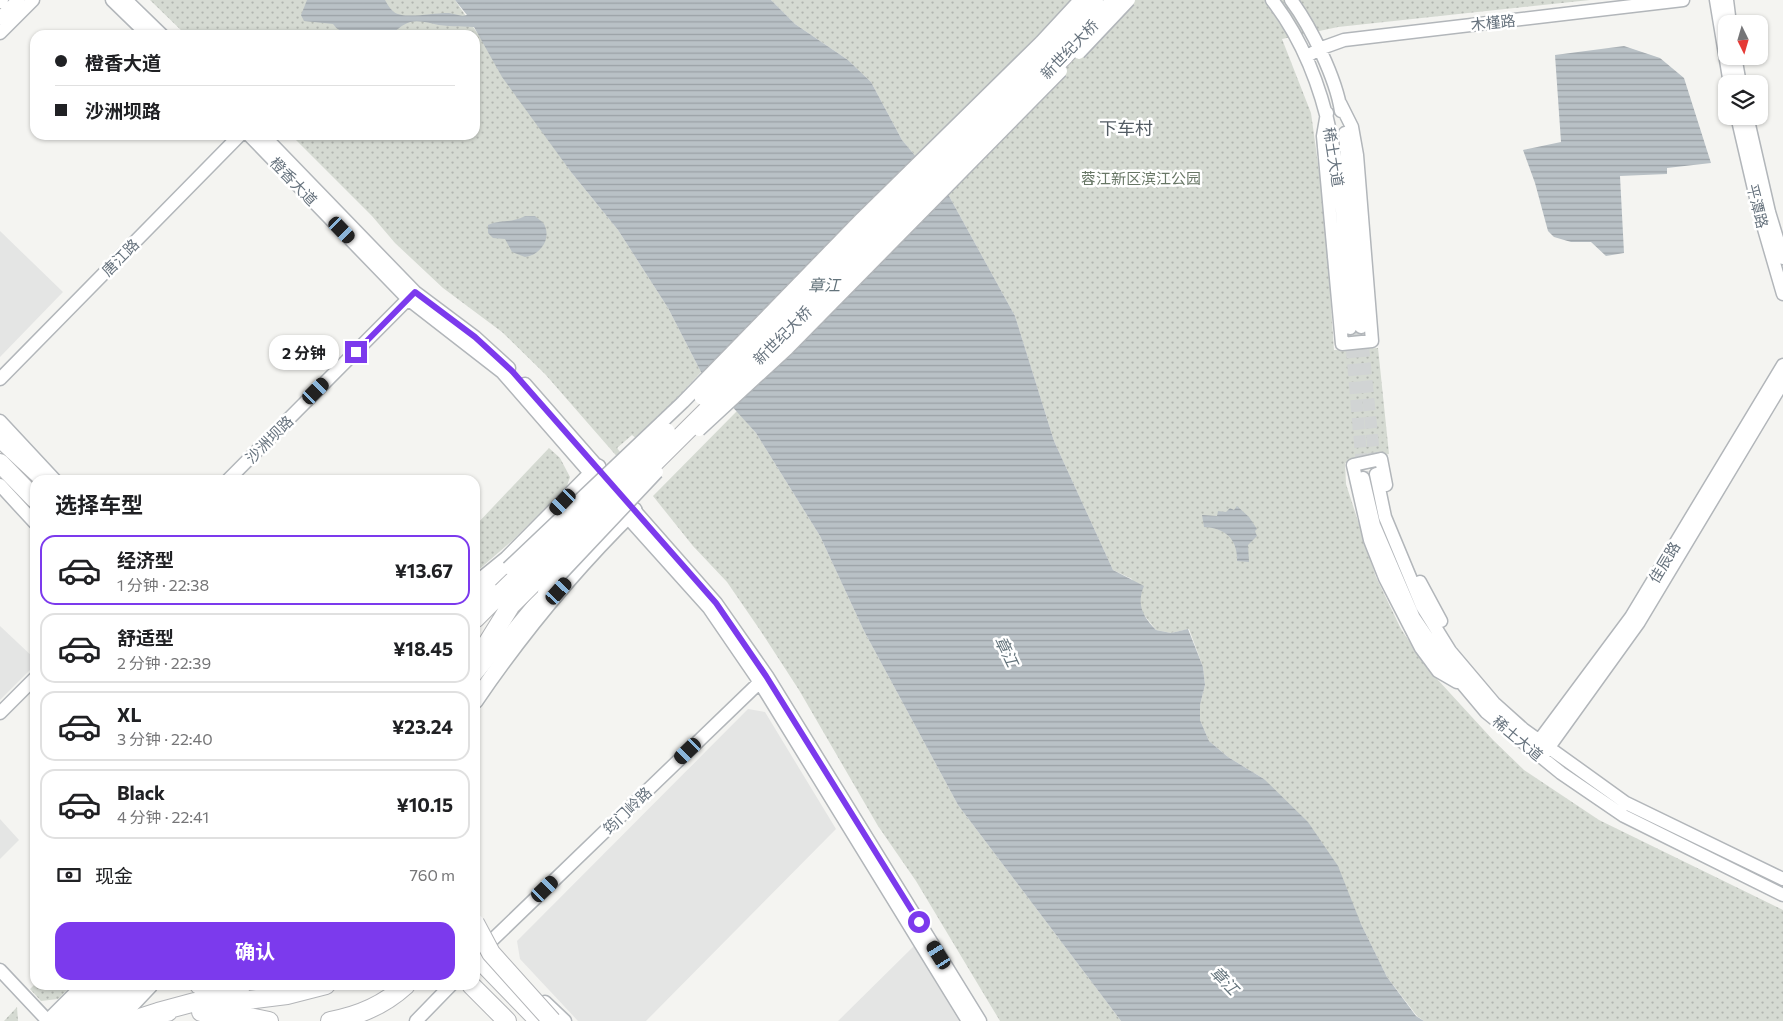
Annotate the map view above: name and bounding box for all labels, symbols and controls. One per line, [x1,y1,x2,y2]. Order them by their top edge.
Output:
street label: 木槿路 [1470,11,1516,33]
north arrow [1718,15,1768,65]
map controls [1718,15,1768,125]
street label: 新世纪大桥 [1036,16,1102,82]
text: 橙香大道 [85,51,161,74]
button: layers [1718,75,1768,125]
text: 沙洲坝路 [85,99,161,122]
district label: 下车村 [1099,117,1153,139]
street label: 稀土大道 [1320,126,1348,188]
street label: 橙香大道 [267,153,321,209]
park label: 蓉江新区滨江公园 [1081,169,1201,187]
street label: 平潭路 [1744,182,1772,230]
car [326,214,357,246]
street label: 唐江路 [98,235,142,279]
water label: 章江 [808,275,842,294]
street label: 新世纪大桥 [749,302,815,368]
callout: 2 分钟 [268,334,338,370]
route end [345,341,367,363]
text: 2 分钟 [282,343,326,362]
car [300,375,331,407]
street label: 沙洲坝路 [241,411,297,467]
car [547,486,578,518]
text: 选择车型 [55,491,143,518]
street label: 佳辰路 [1645,538,1683,586]
icon: car [57,548,102,593]
text: 经济型 [117,548,174,571]
text: ¥13.67 [395,559,453,582]
text: 1 分钟 · 22:38 [117,575,209,594]
car [543,575,574,607]
icon: car [57,626,102,671]
text: 舒适型 [117,626,174,649]
water label: 章江 [991,632,1023,671]
text: ¥18.45 [393,637,453,660]
text: 2 分钟 · 22:39 [117,653,211,672]
text: XL [117,703,142,726]
icon: car [57,704,102,749]
street label: 稀土大道 [1489,712,1547,764]
text: ¥23.24 [392,715,453,738]
text: 3 分钟 · 22:40 [117,729,213,748]
car [671,735,704,767]
text: Black [117,781,165,804]
icon: car [57,782,102,827]
street label: 筠门岭路 [599,783,655,837]
text: ¥10.15 [397,793,453,816]
text: 4 分钟 · 22:41 [117,807,209,826]
icon: cash [55,861,83,889]
text: 现金 [95,864,133,887]
text: 760 m [409,865,455,884]
car [528,873,561,905]
route start [908,911,930,933]
button: 确认 [55,922,455,980]
car [924,938,953,972]
water label: 章江 [1207,962,1244,1000]

